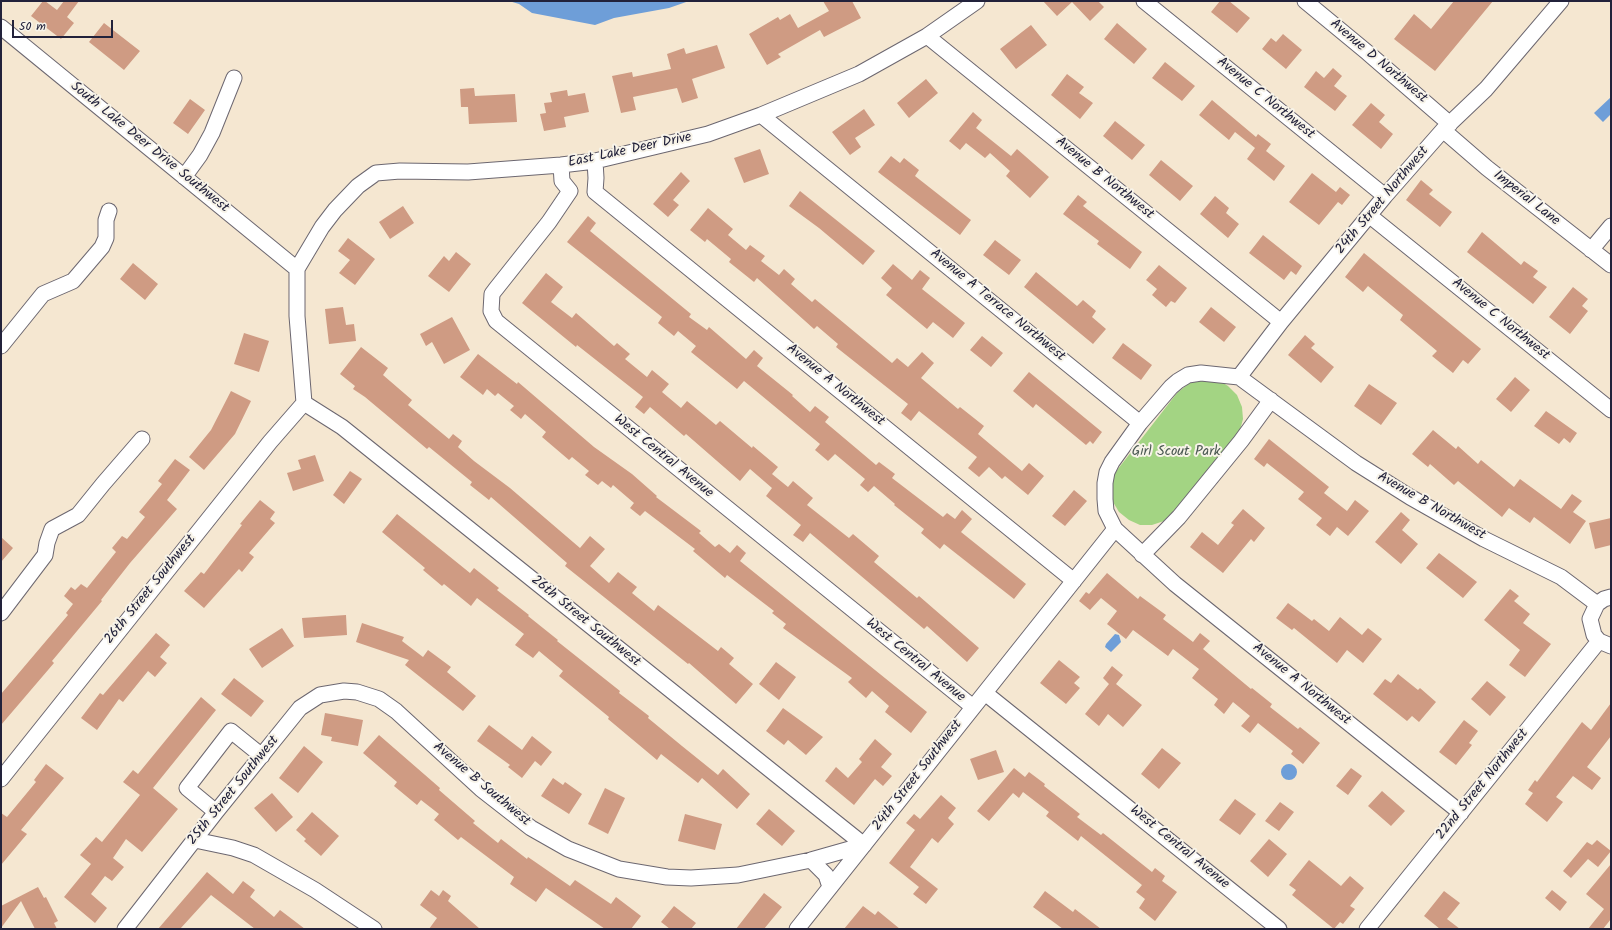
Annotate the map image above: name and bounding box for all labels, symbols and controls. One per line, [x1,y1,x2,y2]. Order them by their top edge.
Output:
scale bar [14,12,115,38]
street label: Avenue D Northwest [1326,16,1430,108]
text: 50 m [19,17,46,36]
street label: Avenue C Northwest [1213,54,1317,144]
street label: South Lake Deer Drive Southwest [66,79,232,217]
street label: East Lake Deer Drive [567,130,693,172]
street label: Avenue B Northwest [1051,134,1157,224]
street label: 24th Street Northwest [1333,144,1433,258]
street label: Imperial Lane [1489,168,1563,230]
street label: Avenue A Terrace Northwest [926,246,1068,366]
street label: Avenue C Northwest [1448,275,1552,365]
street label: Avenue A Northwest [783,341,887,431]
street label: West Central Avenue [610,412,716,502]
park label: Girl Scout Park [1132,445,1220,461]
street label: Avenue B Northwest [1374,469,1488,545]
street label: 26th Street Southwest [102,532,200,648]
street label: 26th Street Southwest [527,573,643,671]
street label: West Central Avenue [862,616,968,706]
street label: Avenue A Northwest [1249,640,1353,730]
street label: 24th Street Southwest [870,717,966,835]
street label: 22nd Street Northwest [1433,726,1533,844]
street label: 25th Street Southwest [185,733,283,849]
street label: Avenue B Southwest [429,739,533,831]
street label: West Central Avenue [1126,803,1232,893]

